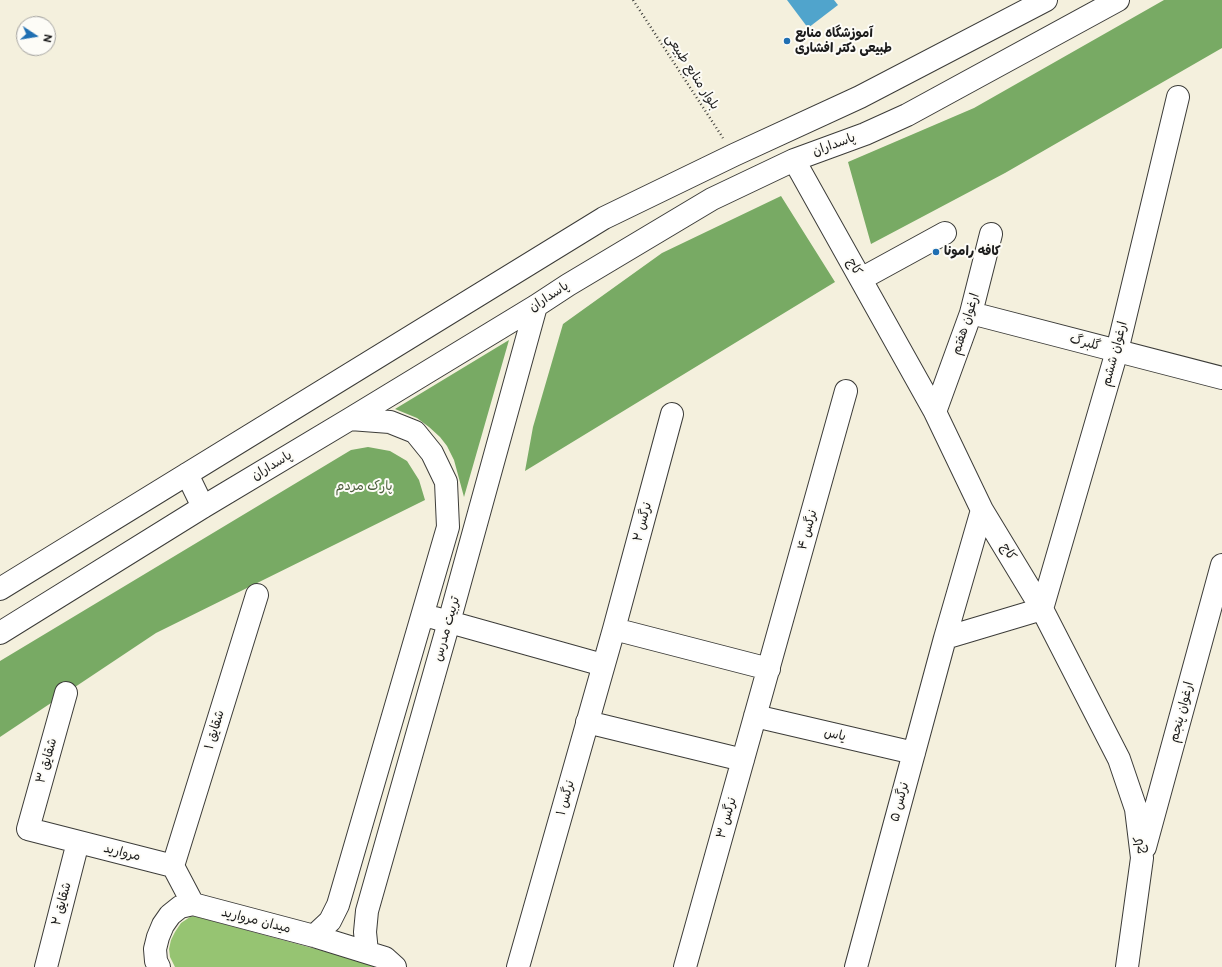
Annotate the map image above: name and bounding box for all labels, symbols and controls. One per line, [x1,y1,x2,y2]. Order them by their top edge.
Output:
north arrow [16,16,56,56]
place label: آموزشگاه منابع طبیعی دکتر افشاری [795,26,892,57]
street label: بلوار منابع طبیعی [662,31,722,113]
text: N [40,33,54,44]
marker: آموزشگاه منابع طبیعی دکتر افشاری [782,36,792,46]
street label: پاسداران [810,130,858,160]
place label: کافه رامونا [944,244,1001,260]
marker: کافه رامونا [931,247,941,257]
street label: کاج [843,256,865,278]
street label: پاسداران [526,278,572,316]
street label: ارغوان هفتم [949,291,983,357]
street label: ارغوان ششم [1099,320,1131,388]
street label: گلبرگ [1068,331,1102,355]
street label: پاسداران [249,448,295,484]
park label: پارک مردم [336,479,392,495]
street label: نرگس ۲ [630,501,656,543]
street label: نرگس ۴ [795,508,821,552]
street label: کاج [997,541,1019,563]
street label: تربیت مدرس [430,595,464,663]
street label: ارغوان پنجم [1166,680,1198,744]
street label: شقایق ۱ [202,708,228,752]
street label: یاس [823,725,847,745]
street label: شقایق ۳ [33,737,61,785]
street label: نرگس ۱ [554,778,578,818]
street label: ۵ نرگس [887,780,913,824]
street label: نرگس ۳ [714,796,740,840]
street label: کاج [1131,836,1149,854]
street label: مروارید [102,841,142,865]
street label: شقایق ۲ [49,881,75,927]
street label: میدان مروارید [220,905,292,937]

